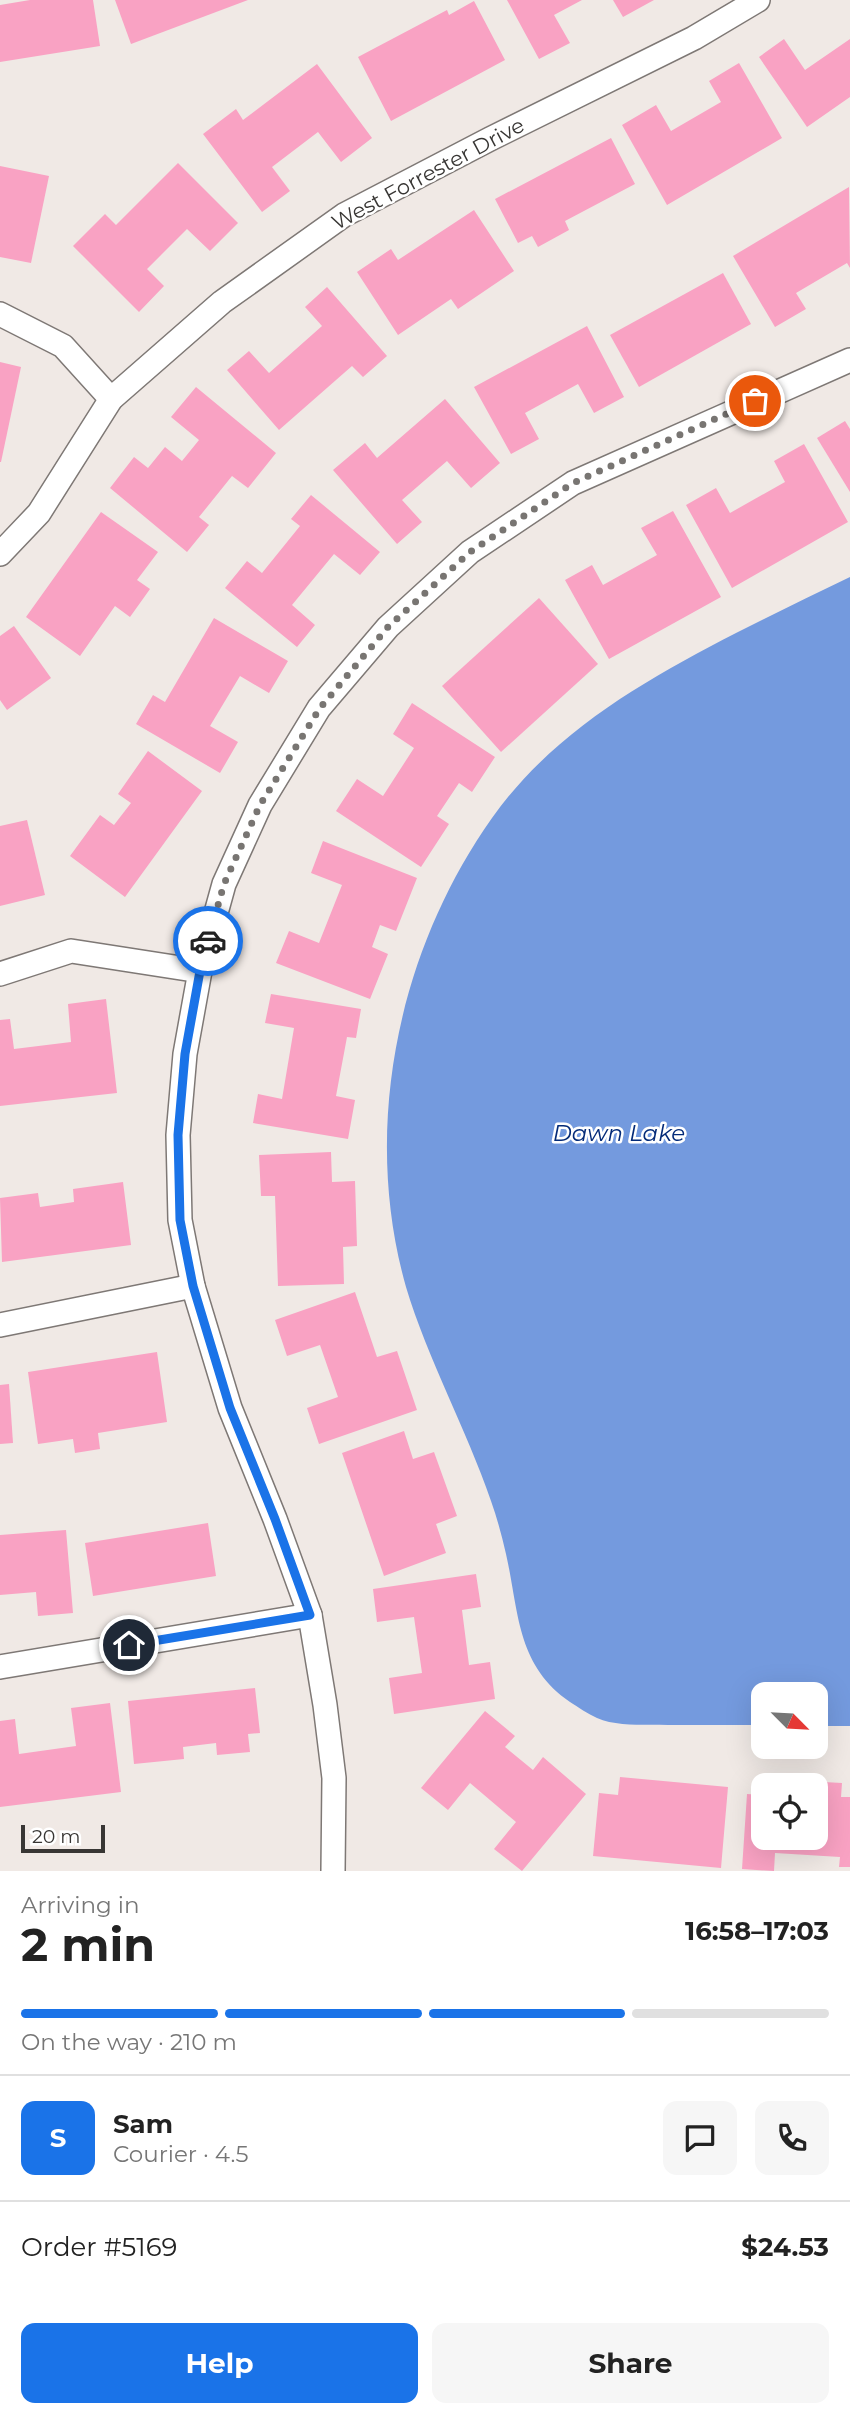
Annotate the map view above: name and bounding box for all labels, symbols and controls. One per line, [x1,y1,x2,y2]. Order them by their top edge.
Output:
street label: West Forrester Drive [327,112,528,235]
pin [725,371,785,431]
icon: bag [736,382,774,420]
courier [173,906,243,976]
icon: car [189,922,227,960]
water label: Dawn Lake [553,1119,685,1147]
pin [99,1615,159,1675]
icon: home [110,1626,148,1664]
north arrow [751,1682,828,1759]
map controls [751,1682,828,1850]
button: locate [751,1773,828,1850]
scale bar [21,1822,105,1854]
text: 20 m [32,1825,80,1848]
text: Arriving in [21,1891,140,1919]
text: 16:58–17:03 [685,1915,829,1947]
text: 2 min [21,1916,155,1973]
text: On the way · 210 m [21,2028,237,2056]
button: chat [663,2101,737,2175]
button: phone [755,2101,829,2175]
text: Sam [113,2108,173,2140]
text: S [50,2122,66,2154]
text: Courier · 4.5 [113,2140,248,2168]
text: Order #5169 [21,2231,177,2263]
text: $24.53 [741,2231,829,2263]
button: Help [21,2323,418,2403]
button: Share [432,2323,829,2403]

